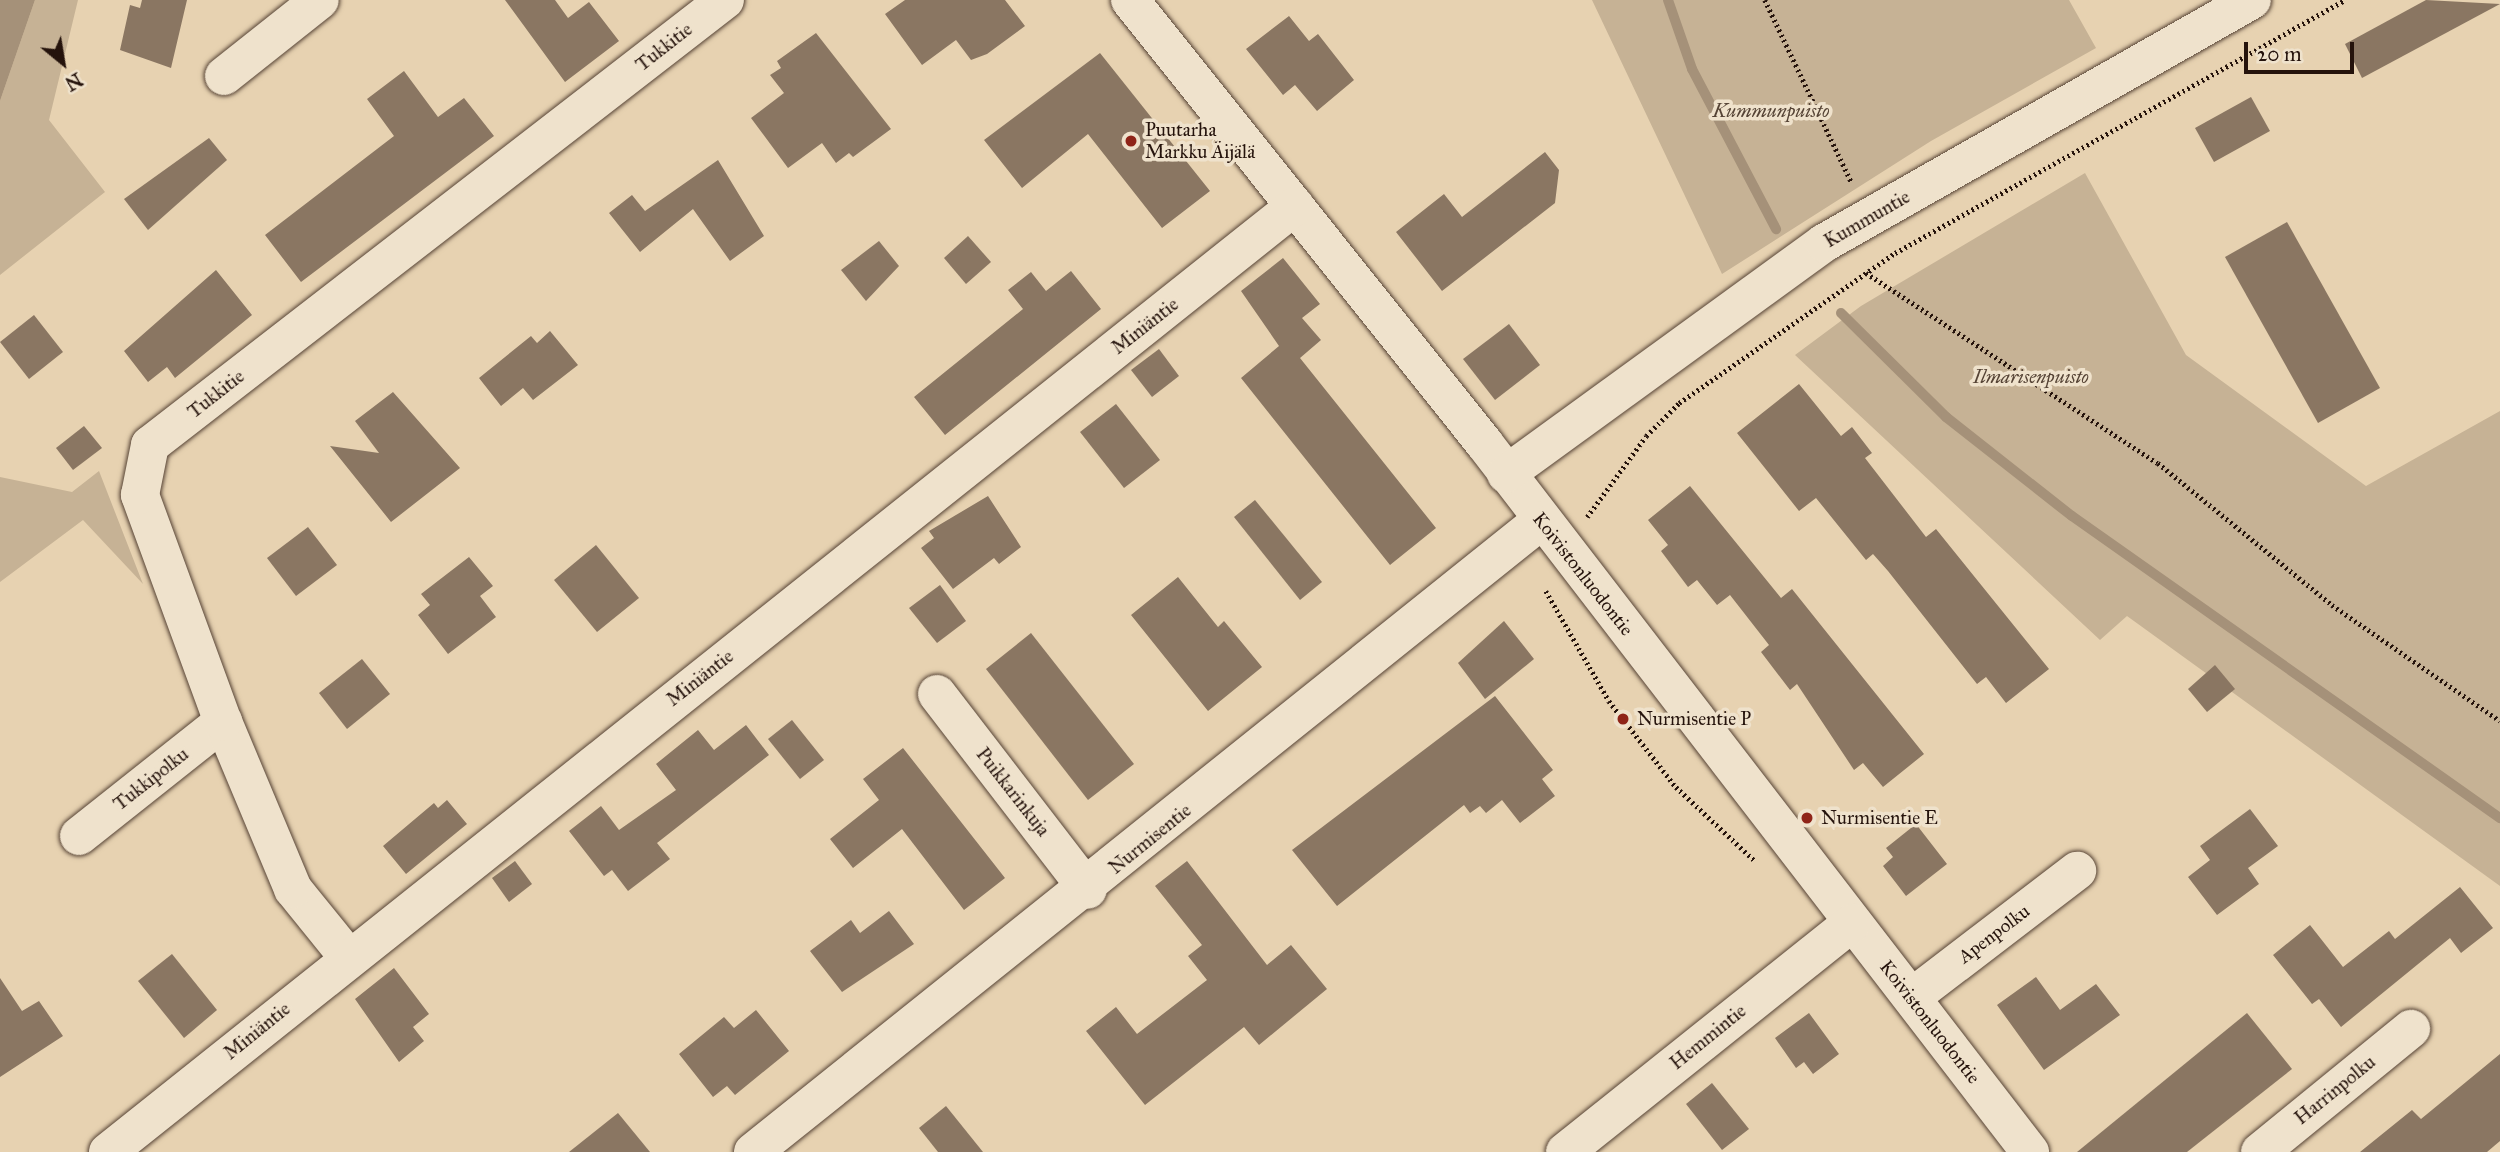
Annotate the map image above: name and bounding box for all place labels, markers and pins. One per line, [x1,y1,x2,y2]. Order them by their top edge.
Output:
place label: Puutarha Markku Äijälä [1145,119,1255,163]
marker: Puutarha Markku Äijälä [1123,133,1139,149]
place label: Nurmisentie P [1637,708,1751,730]
marker: Nurmisentie P [1615,711,1631,727]
place label: Nurmisentie E [1821,807,1938,829]
marker: Nurmisentie E [1799,810,1815,826]

